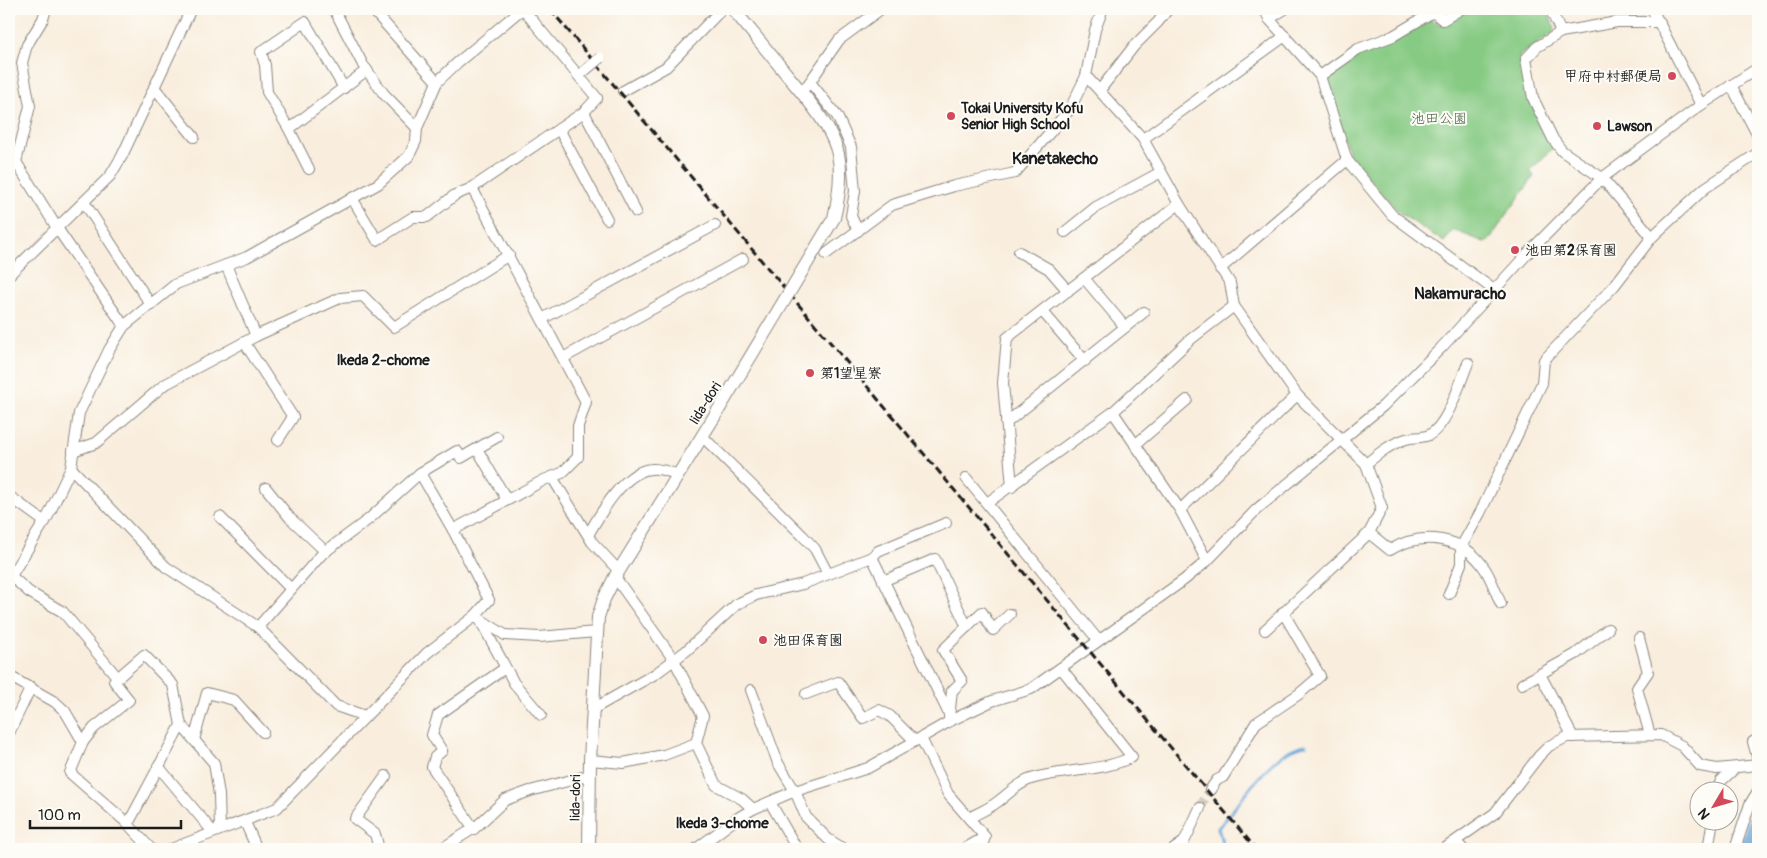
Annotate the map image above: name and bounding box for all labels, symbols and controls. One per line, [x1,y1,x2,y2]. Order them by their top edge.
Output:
place label: 甲府中村郵便局 [1564,68,1662,85]
marker: 甲府中村郵便局 [1666,70,1678,82]
place label: Tokai University Kofu Senior High School [960,100,1083,133]
marker: Tokai University Kofu Senior High School [945,110,957,122]
park label: 池田公園 [1411,110,1467,127]
place label: Lawson [1607,118,1652,135]
marker: Lawson [1591,120,1603,132]
district label: Kanetakecho [1012,149,1099,169]
place label: 池田第2保育園 [1525,242,1617,259]
marker: 池田第2保育園 [1509,244,1521,256]
district label: Nakamuracho [1414,284,1506,304]
district label: Ikeda 2-chome [336,351,430,370]
place label: 第1望星寮 [820,365,881,382]
marker: 第1望星寮 [804,367,816,379]
street label: Iida-dori [686,378,725,428]
place label: 池田保育園 [773,632,843,649]
marker: 池田保育園 [757,634,769,646]
street label: Iida-dori [567,774,584,822]
north arrow [1690,780,1740,830]
scale bar [30,798,181,830]
text: N [1695,805,1714,823]
text: 100 m [38,806,81,825]
district label: Ikeda 3-chome [675,814,769,833]

